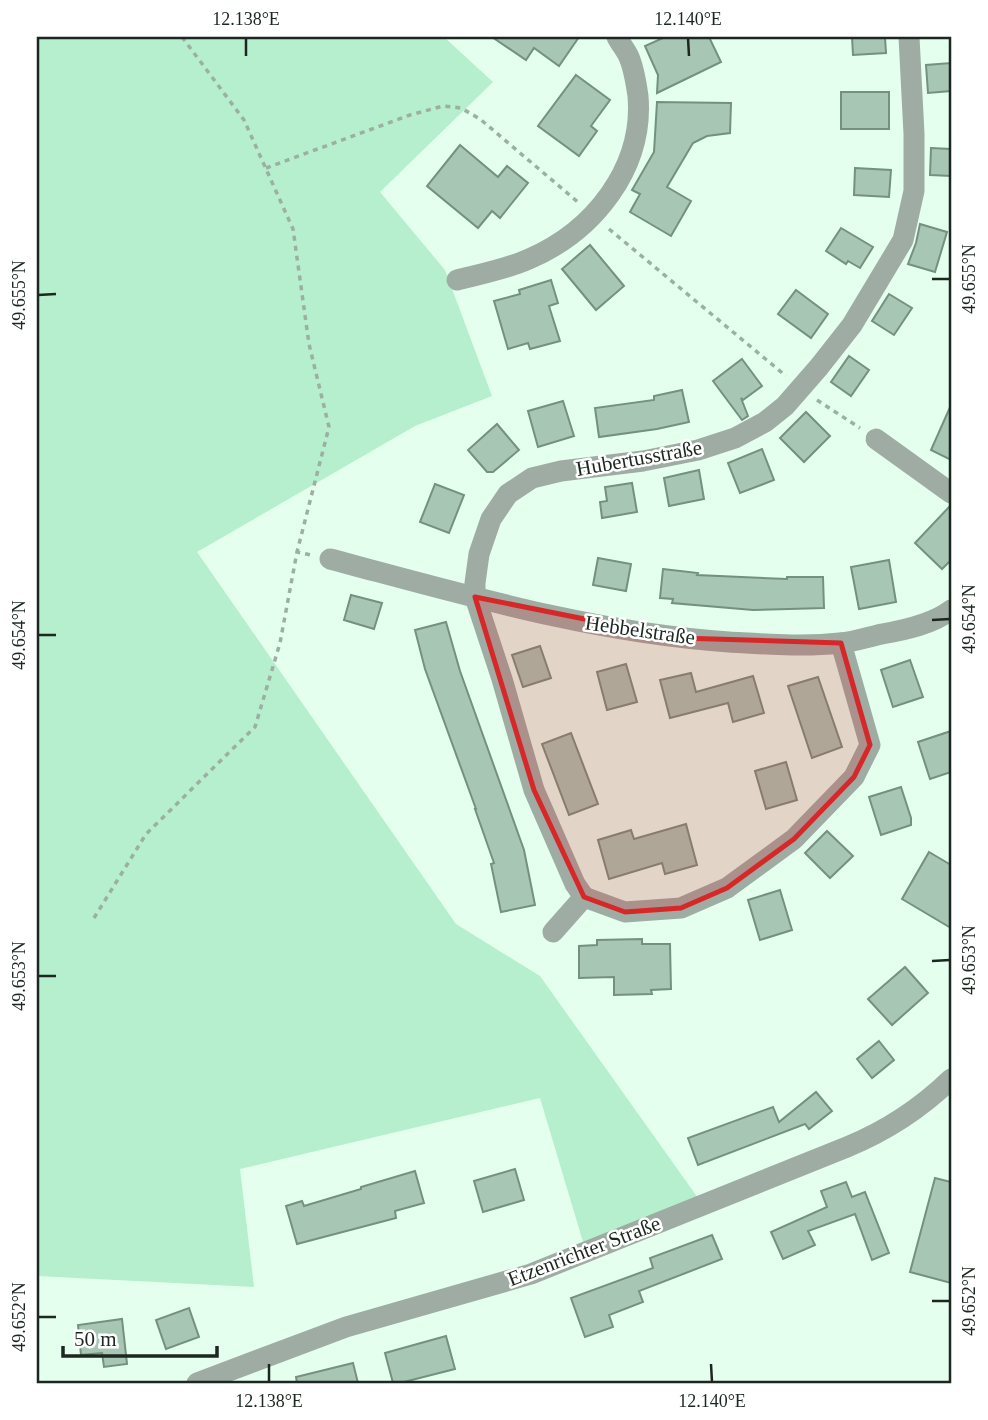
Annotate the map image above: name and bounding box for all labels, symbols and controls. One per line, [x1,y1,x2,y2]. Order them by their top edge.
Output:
text: 12.138°E [212,9,280,29]
text: 12.140°E [654,9,722,29]
text: 49.655°N [959,244,979,314]
text: 49.655°N [9,260,29,330]
street label: Hubertusstraße [574,435,704,481]
text: 49.654°N [959,584,979,654]
text: 49.654°N [9,600,29,670]
street label: Hebbelstraße [583,610,697,650]
text: 49.653°N [959,925,979,995]
text: 49.653°N [9,941,29,1011]
street label: Etzenrichter Straße [504,1211,664,1291]
text: 49.652°N [959,1266,979,1336]
text: 49.652°N [9,1282,29,1352]
scale bar [63,1315,217,1359]
text: 50 m [74,1327,117,1351]
text: 12.138°E [235,1391,303,1411]
text: 12.140°E [678,1391,746,1411]

